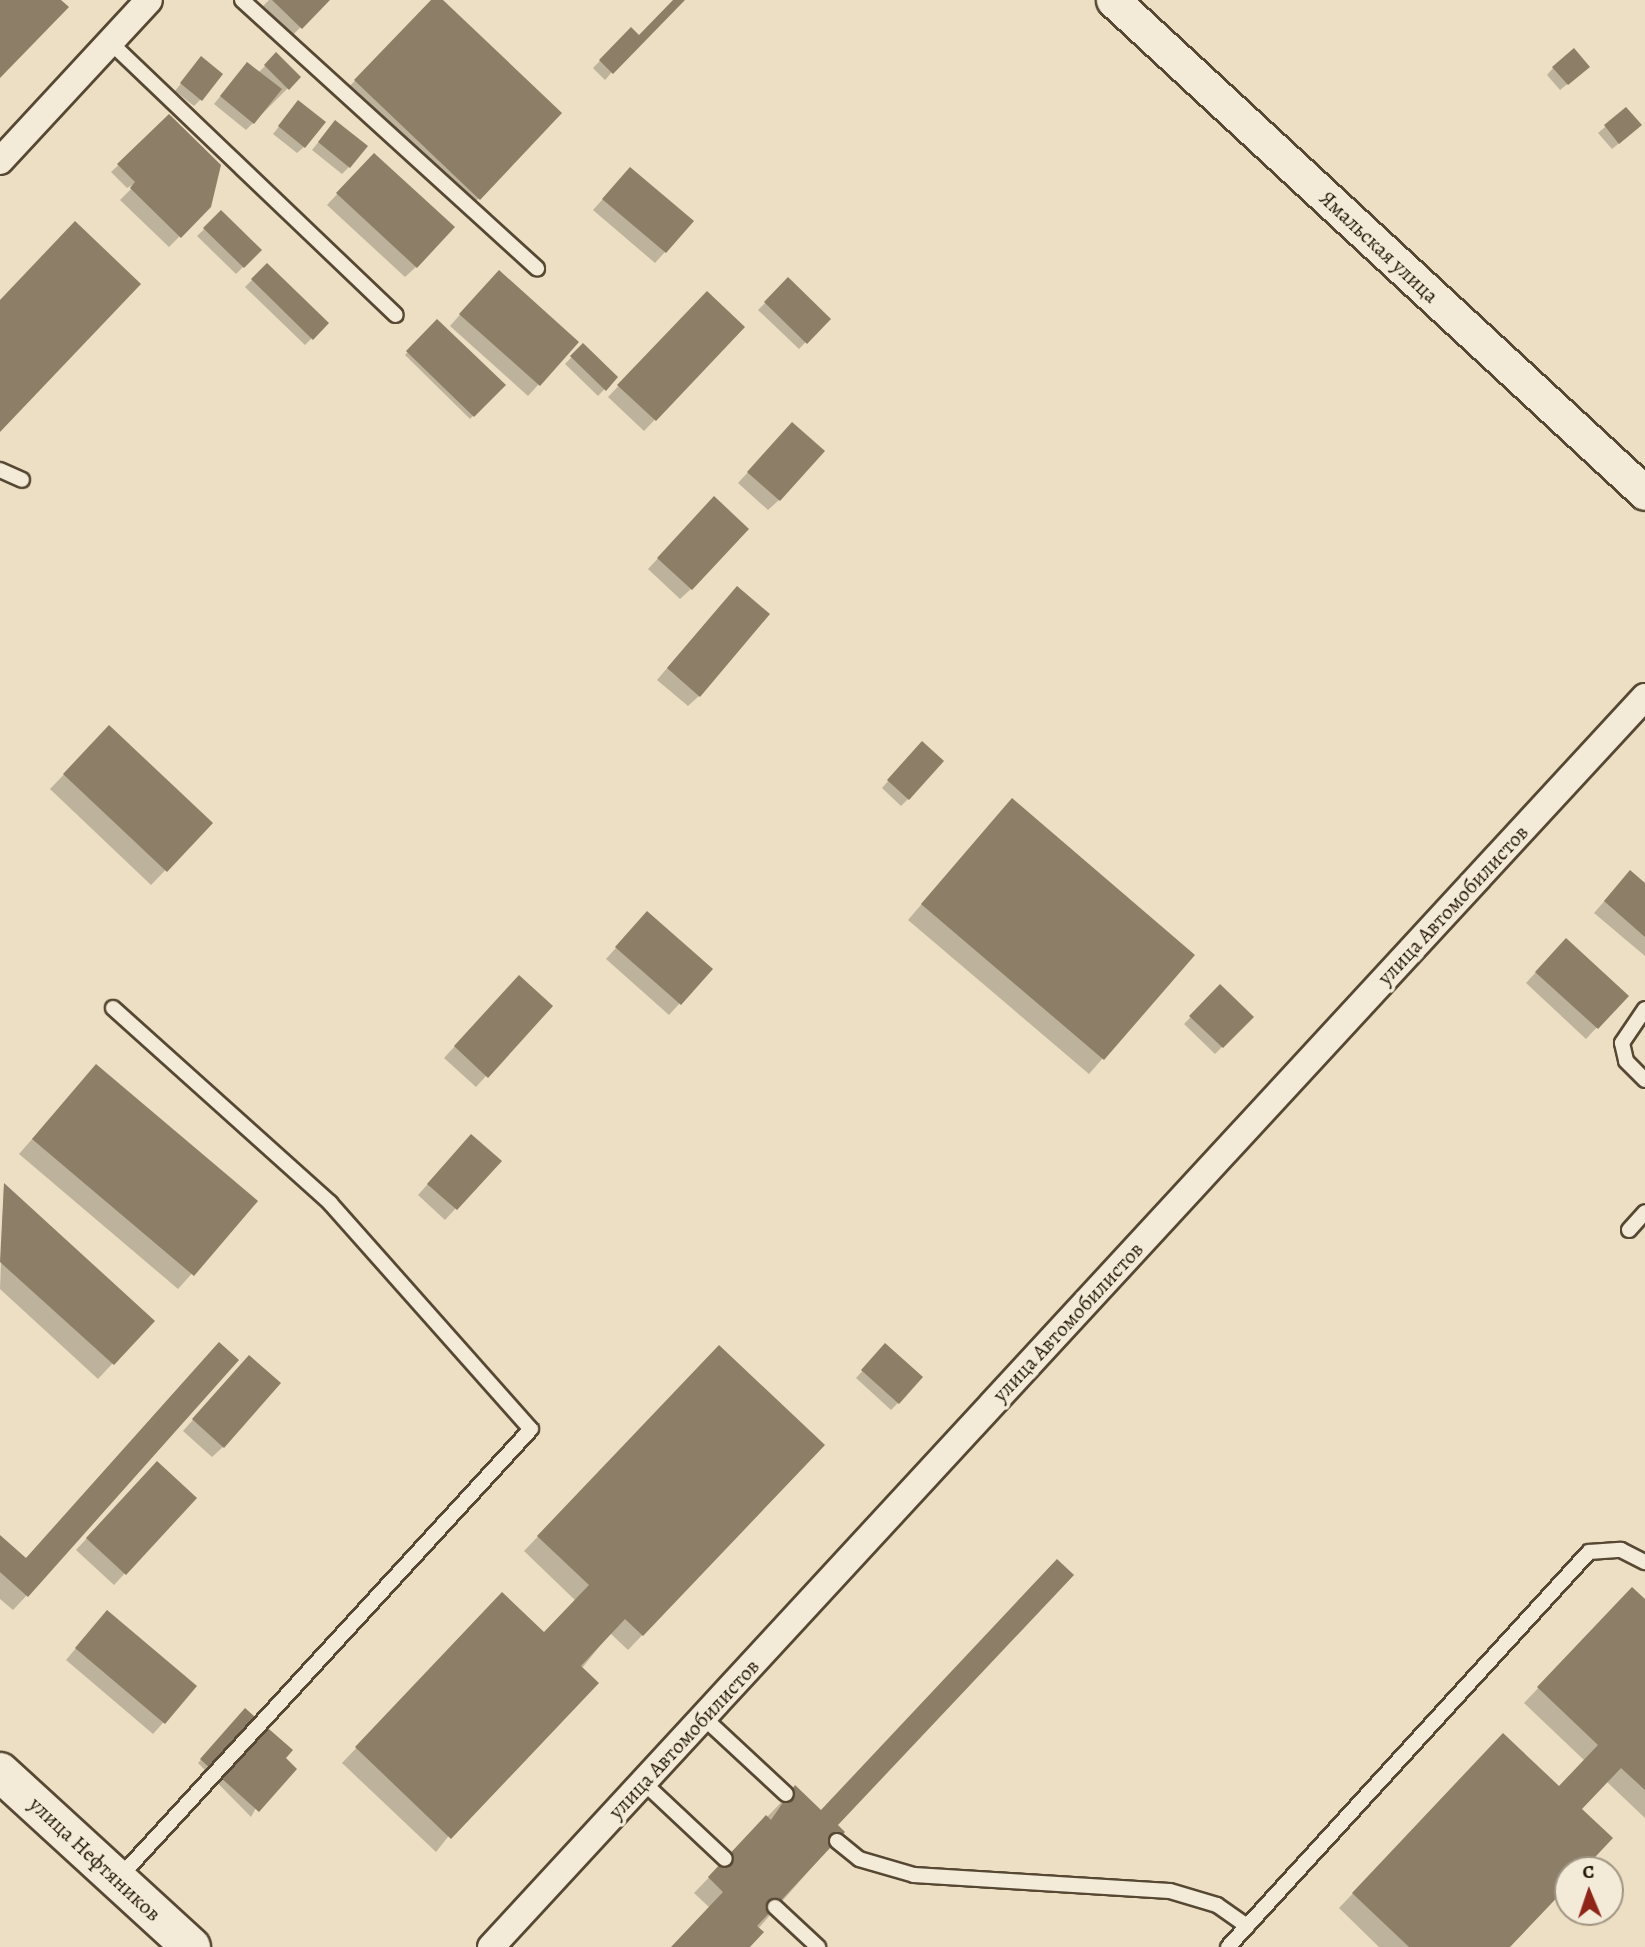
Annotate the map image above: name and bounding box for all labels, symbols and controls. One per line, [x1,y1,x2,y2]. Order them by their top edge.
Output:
street label: Ямальская улица [1314,186,1444,308]
street label: улица Автомобилистов [1372,820,1534,990]
street label: улица Автомобилистов [987,1237,1149,1407]
street label: улица Автомобилистов [603,1654,765,1824]
street label: улица Нефтяников [24,1792,166,1926]
north arrow [1554,1856,1624,1926]
text: С [1582,1859,1595,1885]

